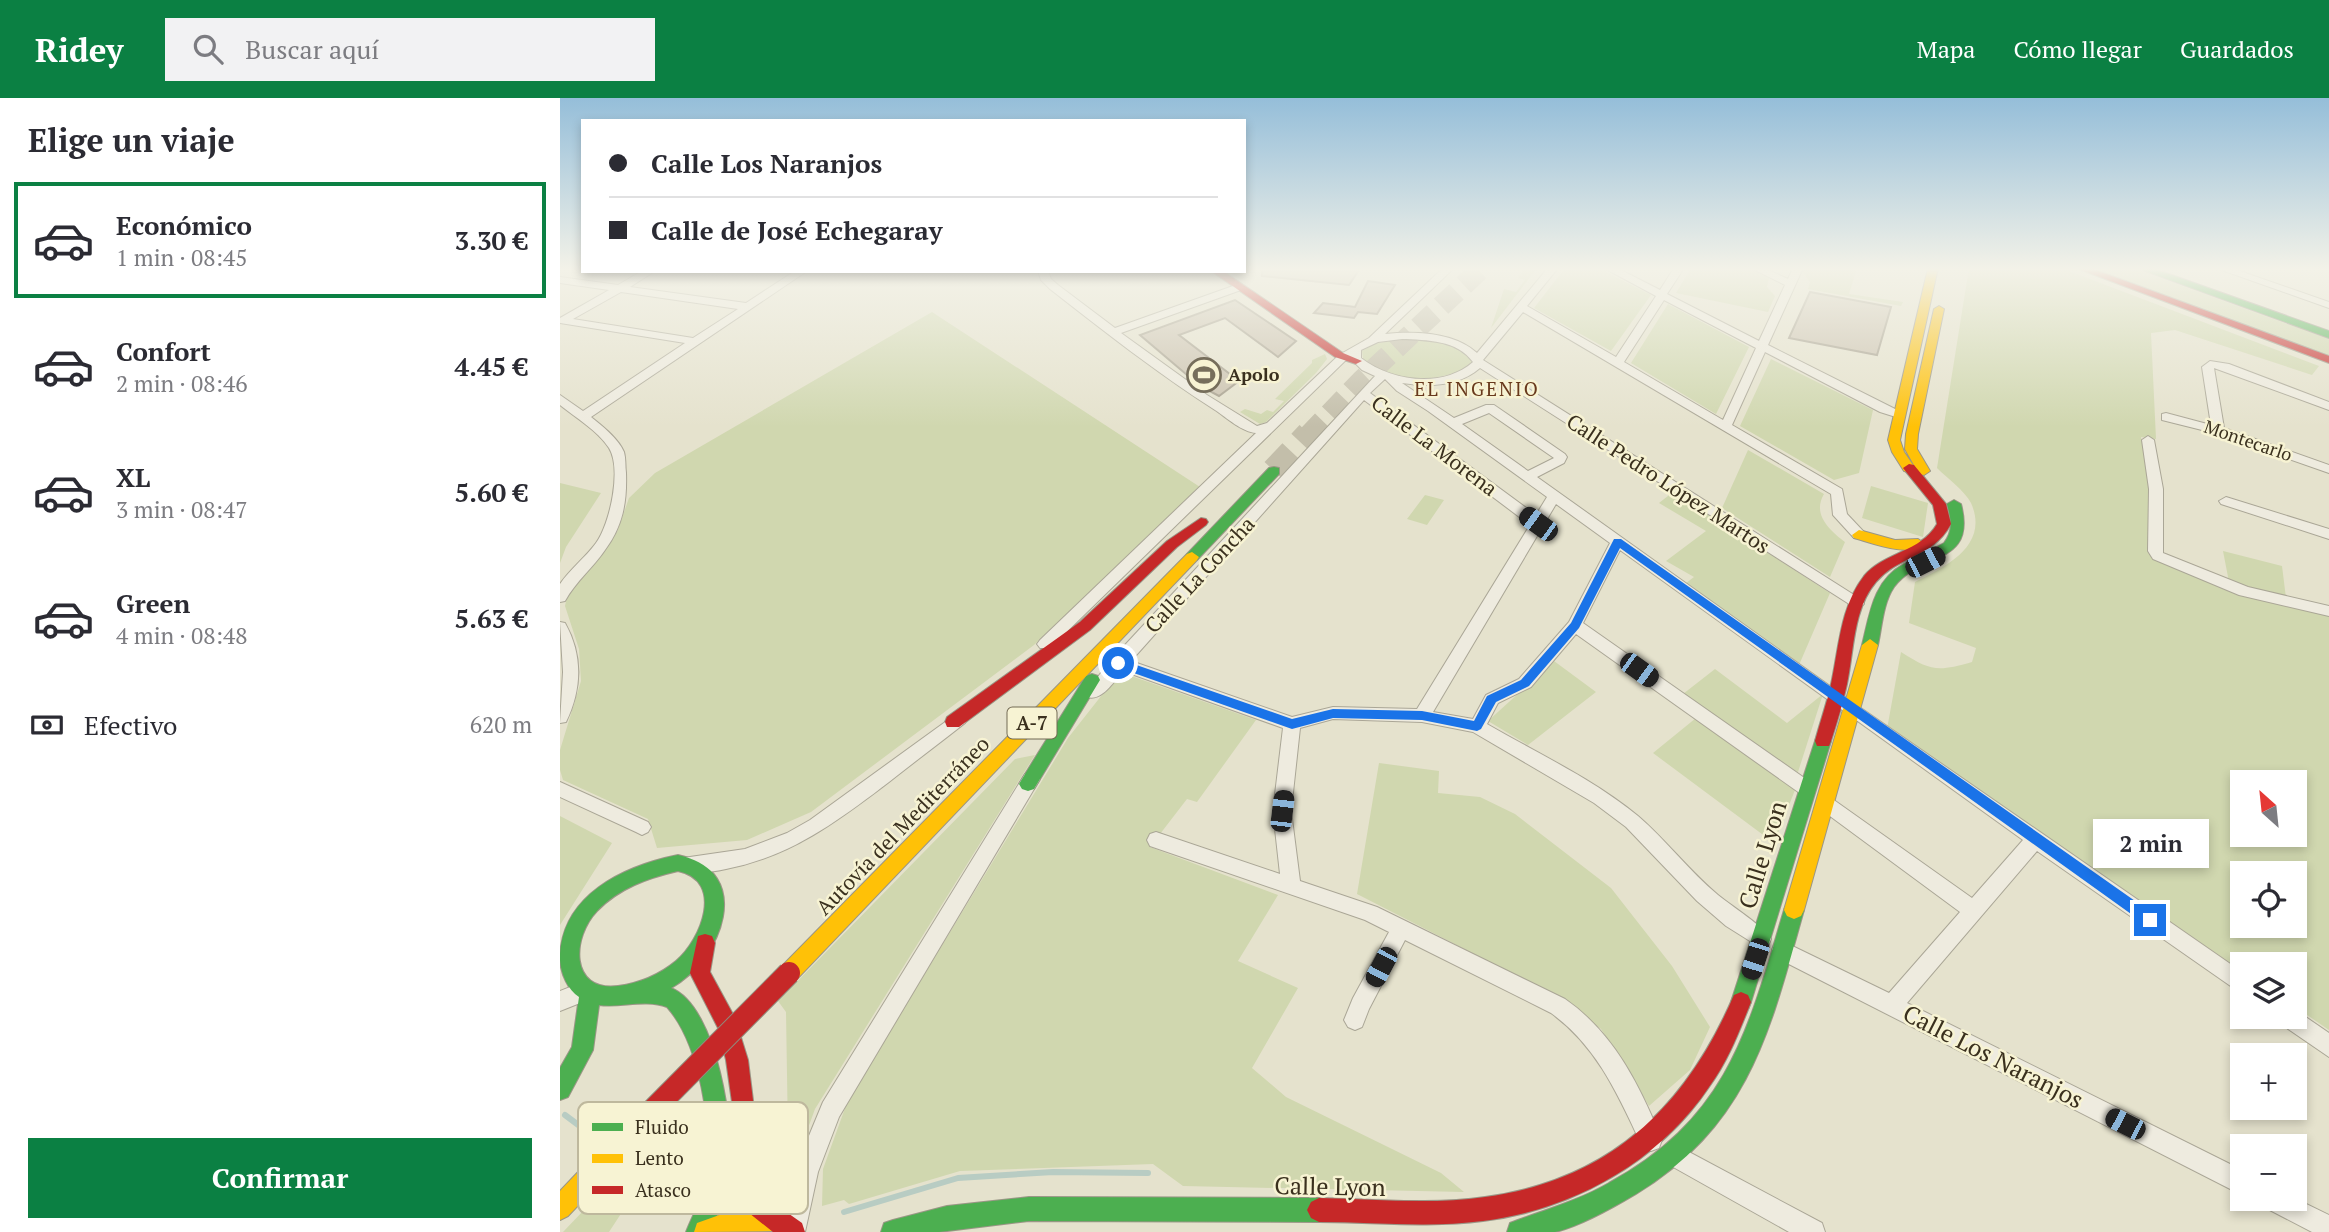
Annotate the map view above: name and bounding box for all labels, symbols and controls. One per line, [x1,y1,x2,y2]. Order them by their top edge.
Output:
search box [165,18,655,81]
text: Ridey [35,28,123,71]
icon: search [189,30,227,68]
text: Buscar aquí [245,32,379,66]
text: Mapa [1917,33,1975,65]
text: Cómo llegar [2013,33,2142,65]
text: Guardados [2180,33,2294,65]
text: Elige un viaje [28,119,235,161]
text: Calle Los Naranjos [651,146,882,180]
text: Económico [116,208,252,242]
icon: car [32,209,95,272]
text: Calle de José Echegaray [651,213,942,247]
text: 3.30 € [455,223,528,257]
text: 1 min · 08:45 [116,242,248,273]
text: Confort [116,334,211,368]
icon: car [32,335,95,398]
text: 4.45 € [455,349,528,383]
sports icon: Apolo [1185,356,1223,394]
place label: Apolo [1228,362,1280,386]
text: 2 min · 08:46 [116,368,248,399]
district label: EL INGENIO [1414,376,1540,401]
street label: Calle La Morena [1366,389,1504,502]
street label: Calle Pedro López Martos [1561,407,1776,560]
street label: Montecarlo [2201,414,2296,466]
text: XL [116,460,150,494]
icon: car [32,461,95,524]
text: 5.60 € [455,475,528,509]
text: 3 min · 08:47 [116,494,248,525]
car [1515,503,1562,545]
street label: Calle La Concha [1138,510,1261,639]
car [1902,543,1949,581]
text: Green [116,586,190,620]
icon: car [32,587,95,650]
text: 5.63 € [455,601,528,635]
text: 4 min · 08:48 [116,620,248,651]
route start [1102,647,1134,679]
car [1616,649,1663,691]
icon: cash [28,706,66,744]
text: Efectivo [84,708,177,742]
road number: A-7 [1008,708,1056,738]
text: 620 m [470,709,532,740]
street label: Autovía del Mediterráneo [809,730,995,921]
north arrow [2230,770,2306,847]
map controls [2230,770,2307,1211]
car [1270,789,1295,833]
street label: Calle Lyon [1730,797,1794,913]
callout: 2 min [2092,818,2208,868]
text: 2 min [2120,828,2182,859]
button: locate [2230,861,2307,938]
route end [2134,904,2166,936]
car [1739,936,1772,982]
car [1362,944,1401,990]
button: layers [2230,952,2307,1029]
street label: Calle Los Naranjos [1898,997,2089,1115]
button: + [2230,1043,2307,1120]
legend [578,1102,808,1214]
car [2102,1105,2149,1143]
text: Fluido [635,1114,689,1139]
button: − [2230,1134,2307,1211]
button: Confirmar [28,1138,532,1218]
text: Lento [635,1145,684,1170]
street label: Calle Lyon [1274,1169,1386,1203]
text: Atasco [635,1177,691,1202]

